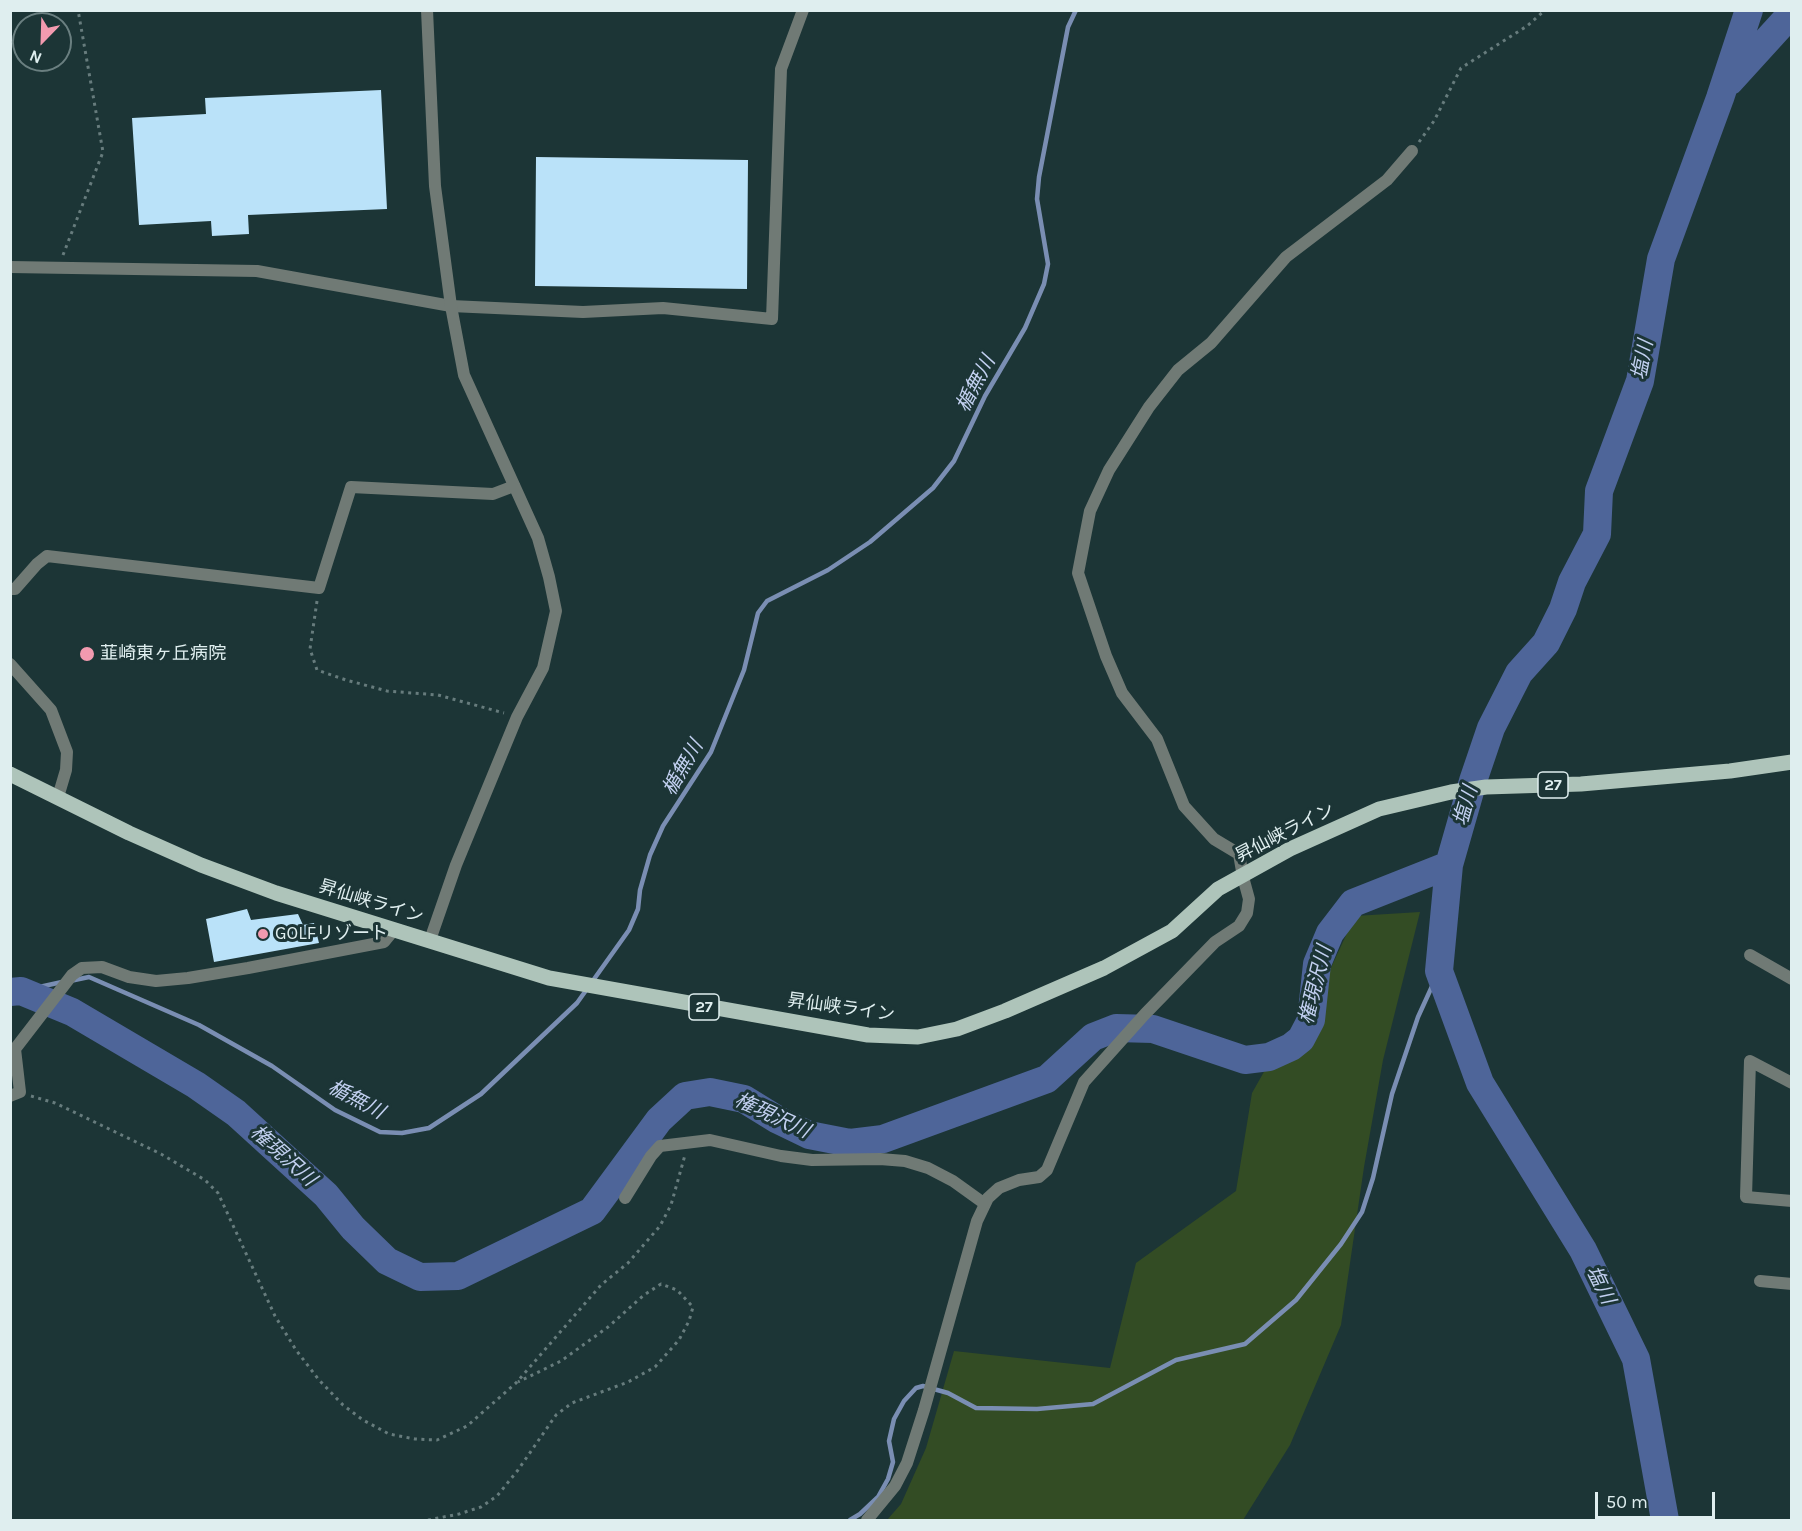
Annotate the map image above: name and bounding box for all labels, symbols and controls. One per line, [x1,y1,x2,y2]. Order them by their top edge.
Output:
north arrow [12,12,72,72]
text: N [27,46,45,68]
water label: 塩川 [1627,338,1659,382]
water label: 楯無川 [951,352,1001,416]
place label: 韮崎東ヶ丘病院 [100,643,226,665]
marker: 韮崎東ヶ丘病院 [78,645,96,663]
water label: 楯無川 [658,736,708,800]
road number: 27 [1538,772,1568,798]
water label: 塩川 [1449,783,1483,829]
street label: 昇仙峡ライン [1232,799,1338,867]
street label: 昇仙峡ライン [316,876,426,928]
place label: GOLFリゾート [275,923,388,945]
marker: GOLFリゾート [256,927,270,941]
water label: 権現沢川 [1295,943,1337,1027]
street label: 昇仙峡ライン [786,990,896,1026]
road number: 27 [689,994,719,1020]
water label: 楯無川 [324,1075,388,1125]
water label: 権現沢川 [731,1088,813,1144]
water label: 権現沢川 [245,1120,321,1192]
water label: 塩川 [1580,1262,1620,1308]
scale bar [1598,1480,1718,1518]
text: 50 m [1606,1491,1648,1513]

